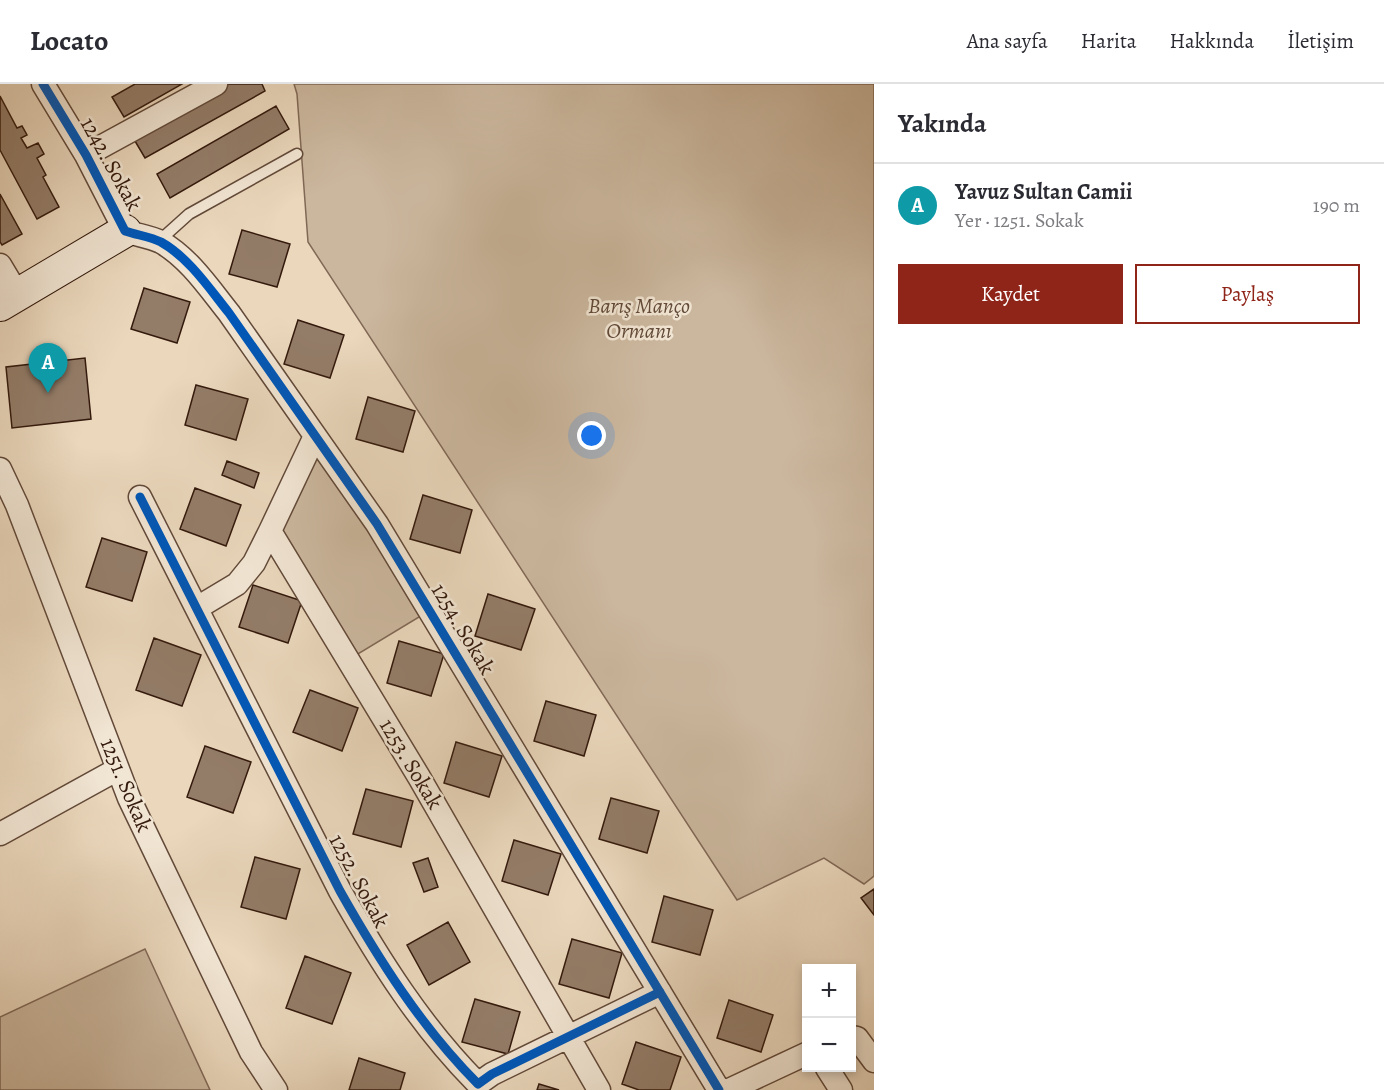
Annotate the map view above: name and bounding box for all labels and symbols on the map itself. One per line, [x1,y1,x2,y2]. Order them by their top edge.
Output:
street label: 1242. Sokak [73,112,149,216]
park label: Barış Manço Ormanı [588,291,690,346]
pin: A [28,344,68,393]
your location [577,421,606,450]
street label: 1254. Sokak [424,578,502,680]
street label: 1253. Sokak [372,713,450,815]
street label: 1251. Sokak [93,733,159,837]
street label: 1252. Sokak [322,829,396,933]

